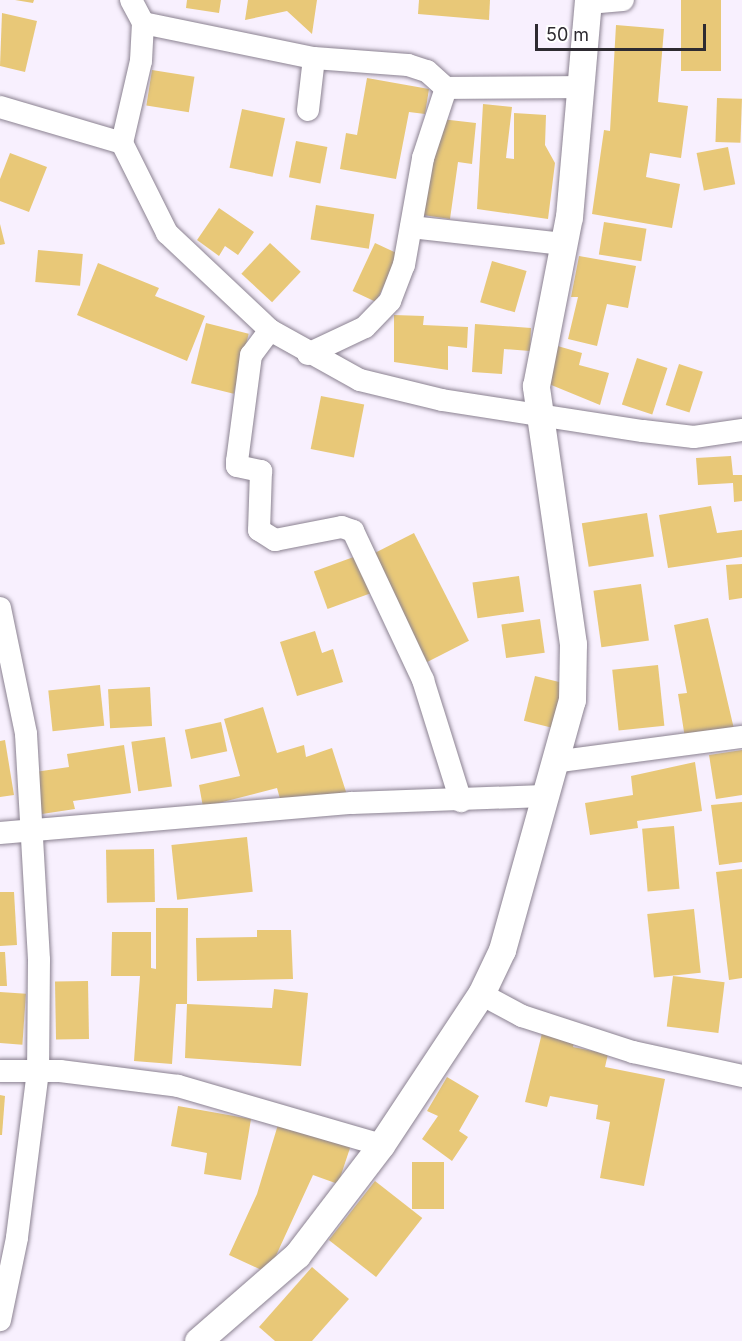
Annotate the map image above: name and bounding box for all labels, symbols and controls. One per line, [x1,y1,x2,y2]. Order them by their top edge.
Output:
scale bar [538,12,709,50]
text: 50 m [546,24,589,45]

